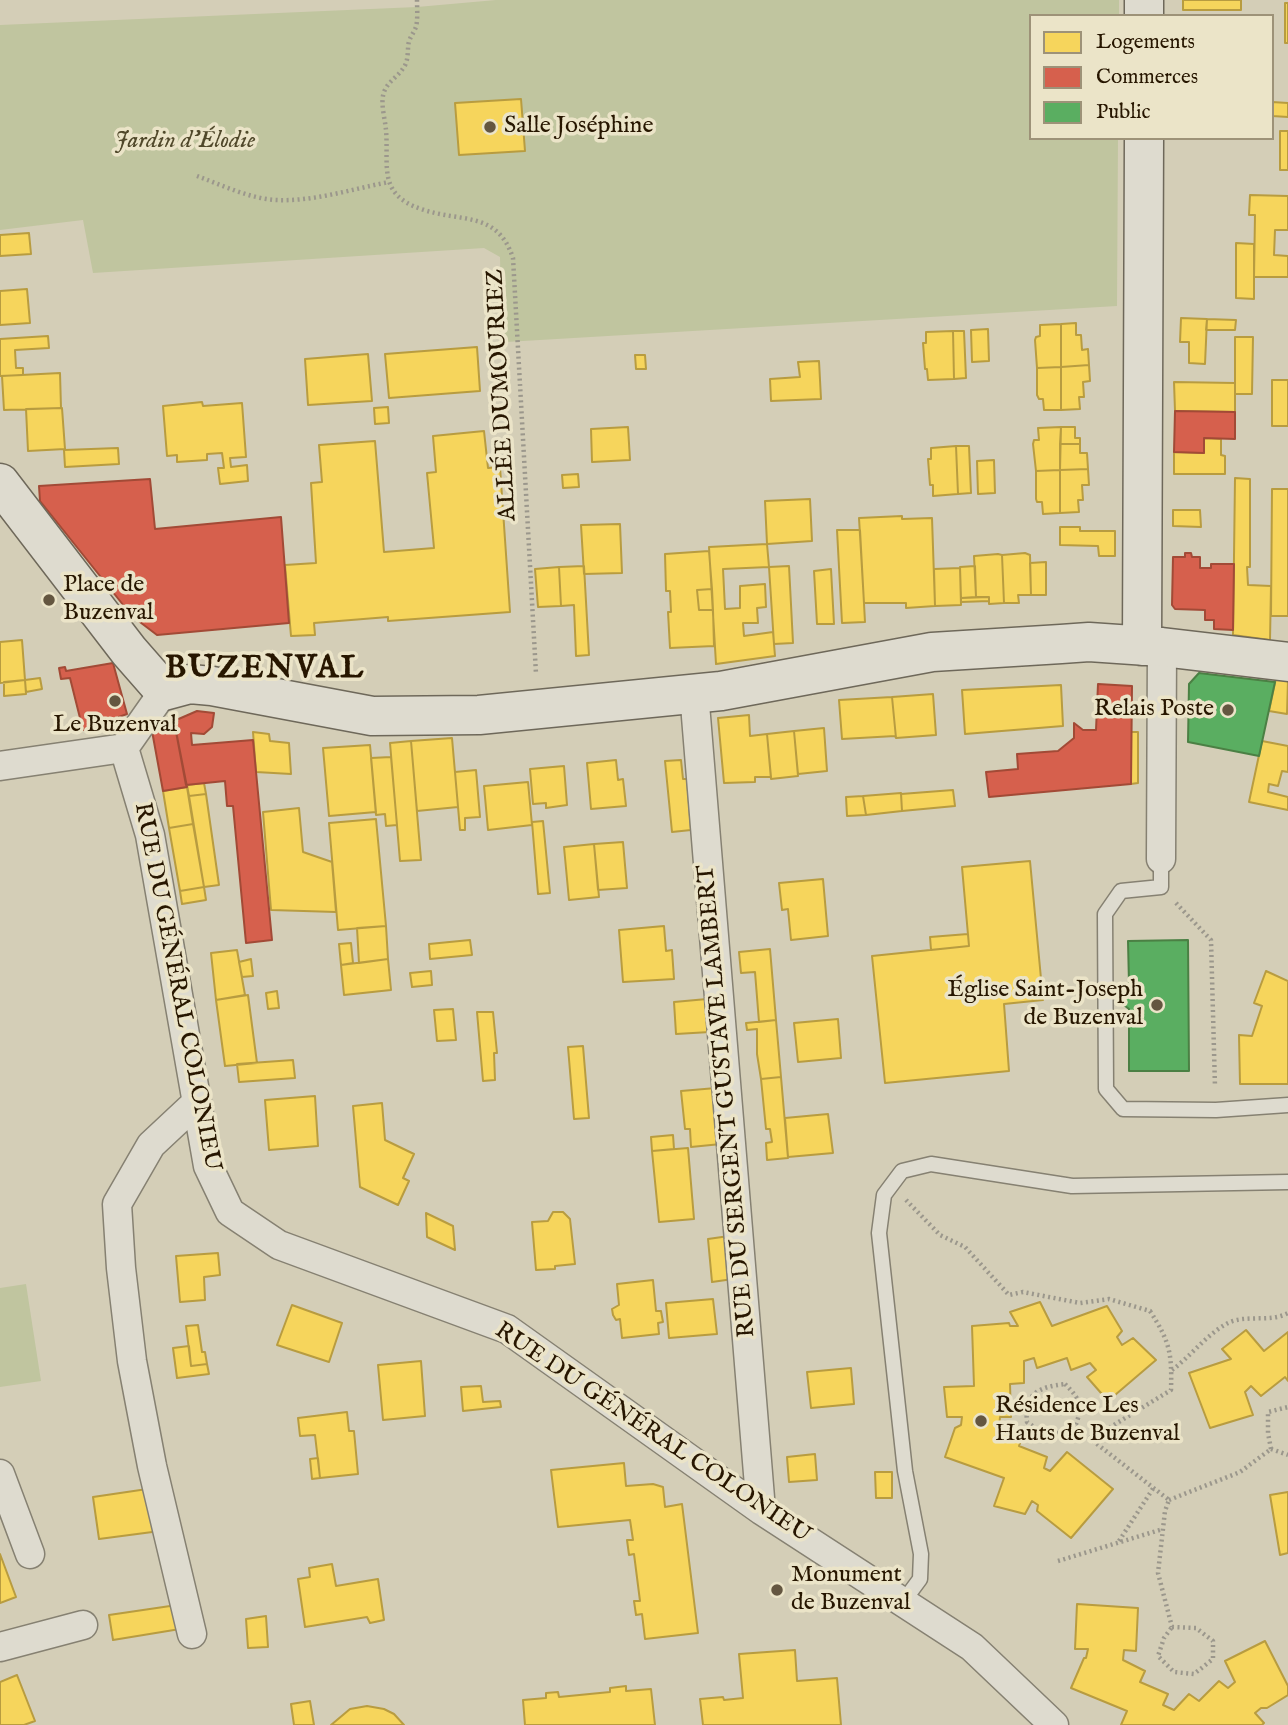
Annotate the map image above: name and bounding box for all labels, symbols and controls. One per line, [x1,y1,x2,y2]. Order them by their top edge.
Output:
legend [1029,14,1274,140]
text: Logements [1096,29,1195,56]
text: Commerces [1096,64,1198,91]
text: Public [1096,99,1150,126]
place label: Salle Joséphine [504,113,653,141]
marker: Salle Joséphine [482,119,498,135]
park label: Jardin d'Élodie [115,128,255,156]
street label: ALLÉE DUMOURIEZ [482,268,524,522]
place label: Place de Buzenval [63,572,153,628]
marker: Place de Buzenval [41,592,57,608]
district label: BUZENVAL [166,651,364,689]
marker: Le Buzenval [107,693,123,709]
place label: Relais Poste [1094,696,1214,724]
marker: Relais Poste [1220,702,1236,718]
place label: Le Buzenval [53,712,177,740]
street label: RUE DU GÉNÉRAL COLONIEU [126,800,226,1174]
street label: RUE DU SERGENT GUSTAVE LAMBERT [693,863,763,1339]
place label: Église Saint-Joseph de Buzenval [947,977,1143,1033]
marker: Église Saint-Joseph de Buzenval [1149,997,1165,1013]
street label: RUE DU GÉNÉRAL COLONIEU [489,1317,815,1551]
place label: Résidence Les Hauts de Buzenval [995,1393,1180,1449]
marker: Résidence Les Hauts de Buzenval [973,1413,989,1429]
place label: Monument de Buzenval [791,1562,911,1618]
marker: Monument de Buzenval [769,1582,785,1598]

